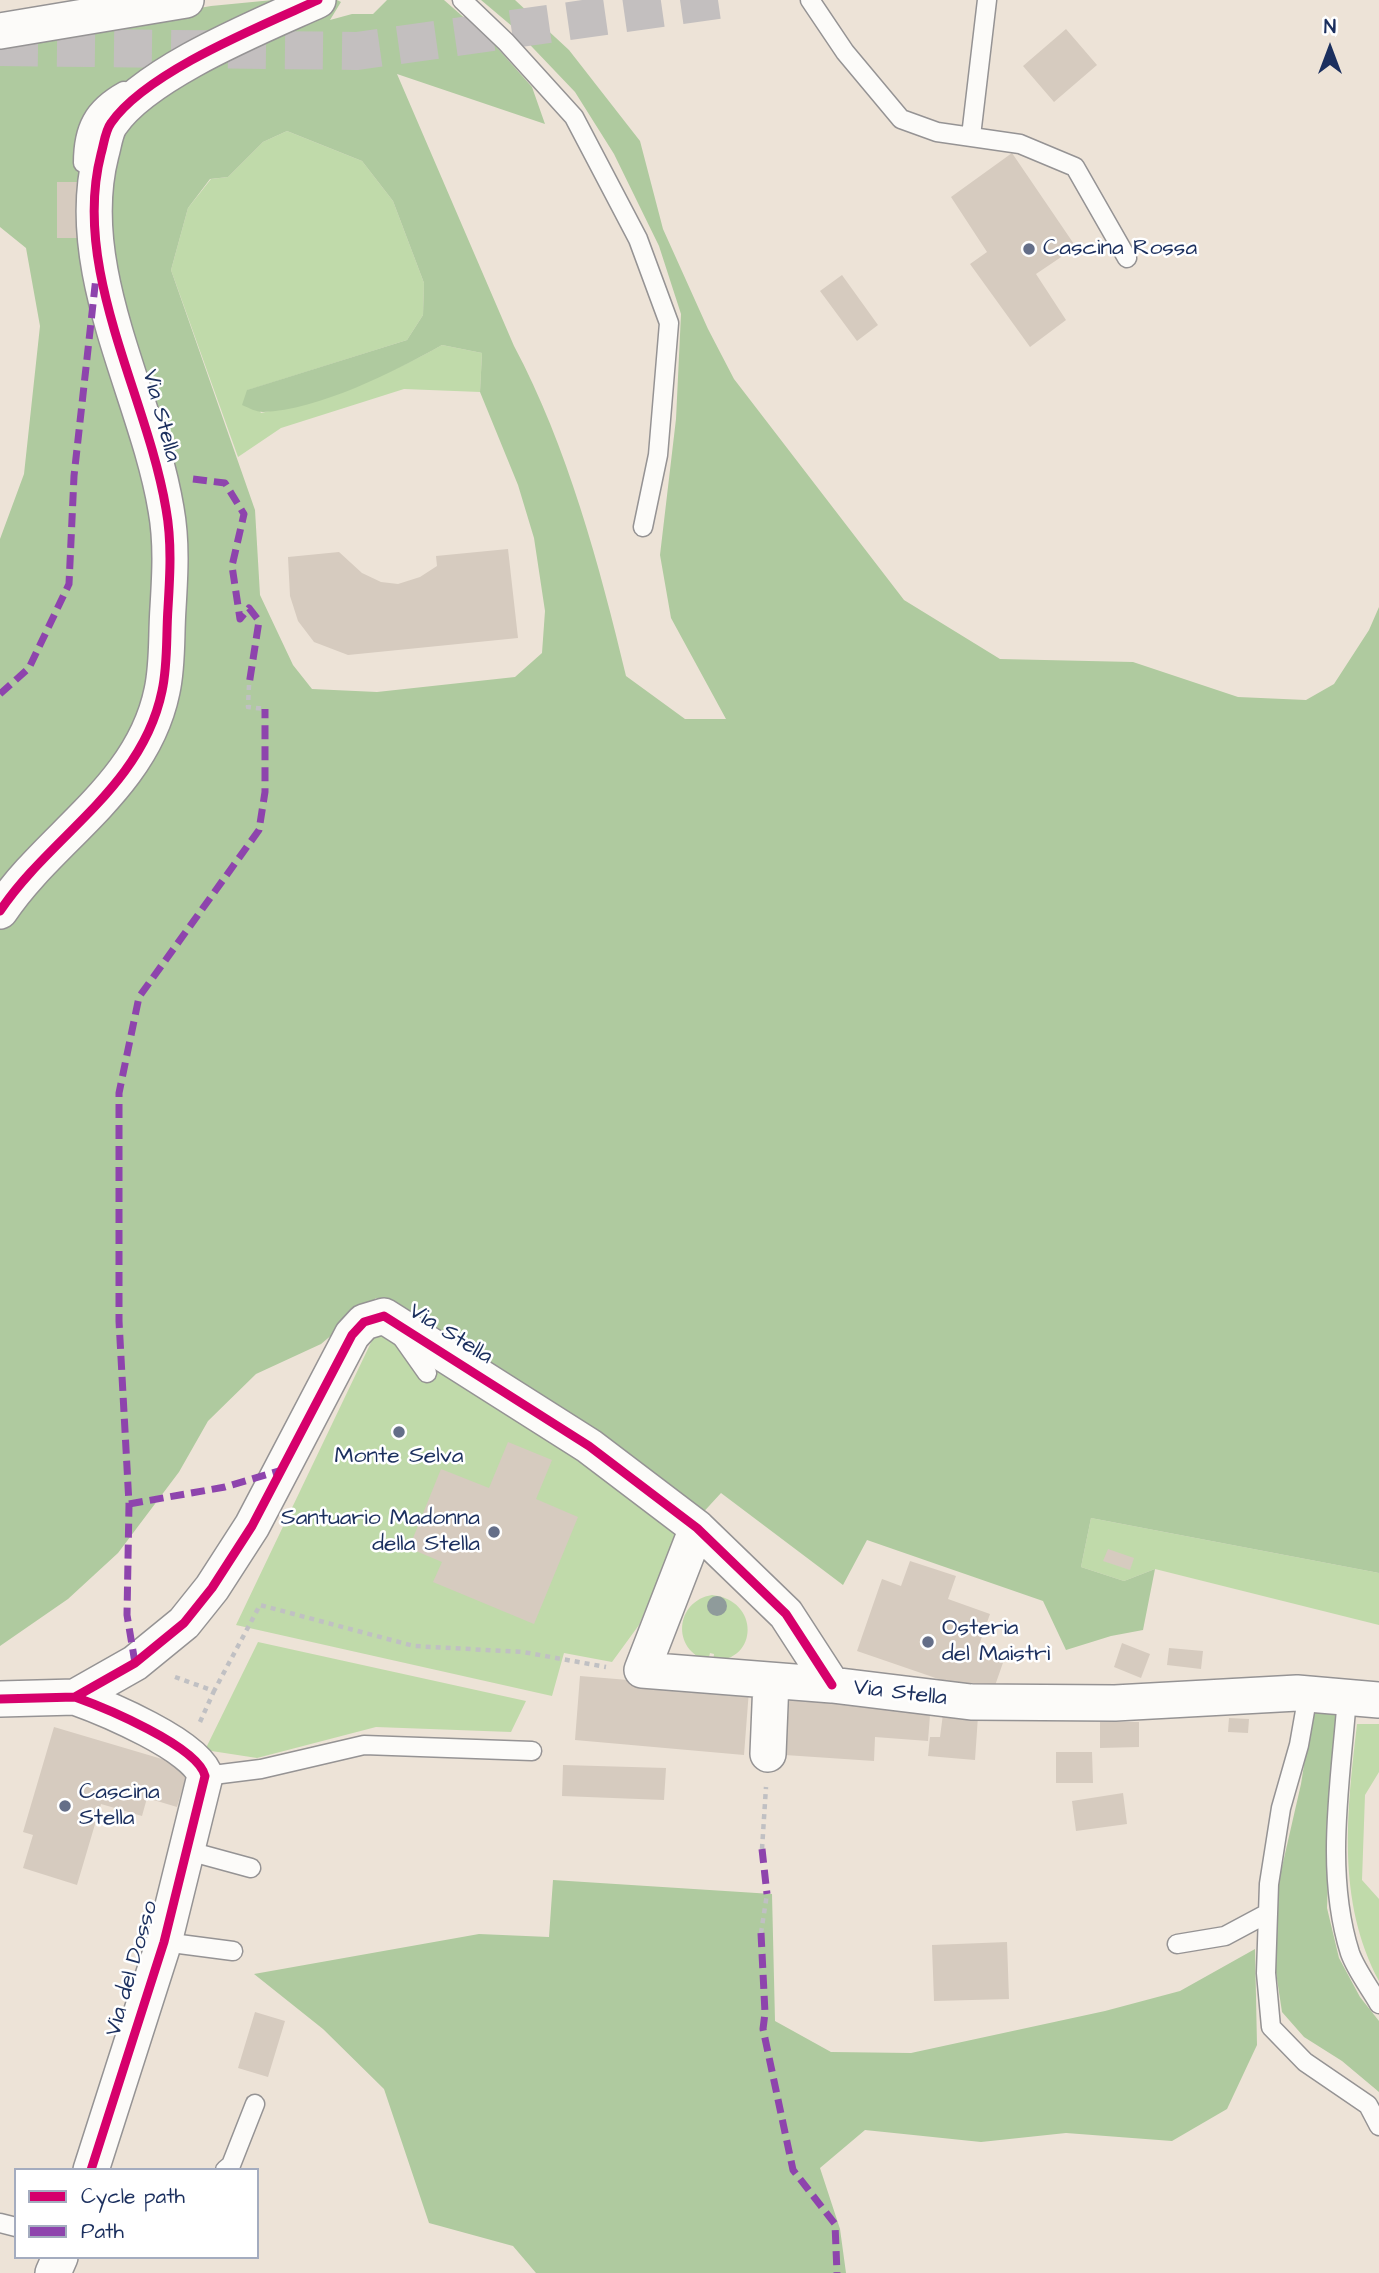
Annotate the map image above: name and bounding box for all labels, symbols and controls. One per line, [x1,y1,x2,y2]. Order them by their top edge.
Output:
north arrow [1295,14,1365,84]
text: N [1324,14,1336,41]
place label: Cascina Rossa [1043,235,1197,263]
marker: Cascina Rossa [1021,241,1037,257]
street label: Via Stella [134,367,186,465]
street label: Via Stella [403,1298,497,1372]
marker: Monte Selva [391,1424,407,1440]
place label: Monte Selva [335,1443,463,1471]
place label: Santuario Madonna della Stella [281,1505,480,1559]
marker: Santuario Madonna della Stella [486,1524,502,1540]
place label: Osteria del Maistrì [942,1615,1050,1669]
marker: Osteria del Maistrì [920,1634,936,1650]
street label: Via Stella [852,1675,948,1713]
place label: Cascina Stella [79,1779,160,1833]
marker: Cascina Stella [57,1798,73,1814]
street label: Via del Dosso [100,1898,166,2040]
legend [14,2168,259,2259]
text: Cycle path [81,2182,185,2211]
text: Path [81,2217,124,2246]

